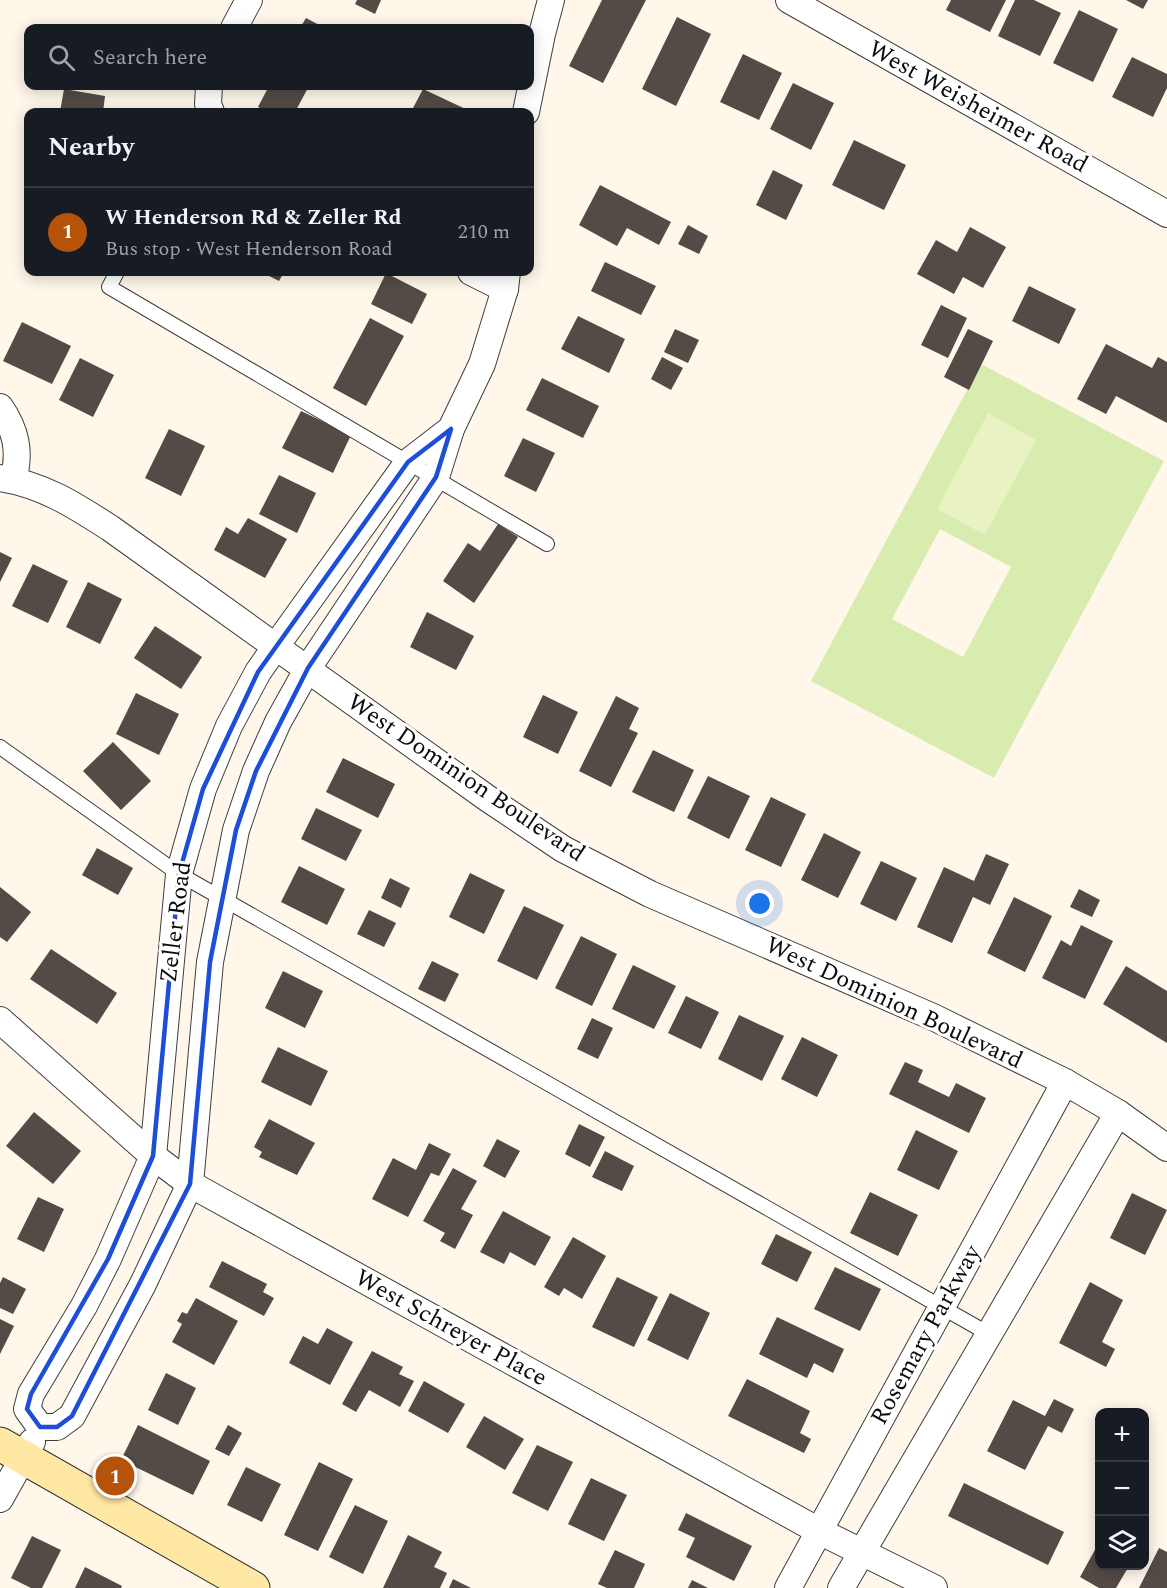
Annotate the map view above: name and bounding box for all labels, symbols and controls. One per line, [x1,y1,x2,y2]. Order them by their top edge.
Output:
search box [24,24,534,90]
street label: West Weisheimer Road [861,31,1095,183]
icon: search [45,41,78,74]
text: Search here [93,41,207,74]
text: Nearby [48,127,134,167]
text: W Henderson Rd & Zeller Rd [105,201,402,234]
text: 1 [62,217,73,247]
text: 210 m [458,217,510,247]
text: Bus stop · West Henderson Road [105,234,393,264]
street label: West Dominion Boulevard [340,685,592,871]
street label: Zeller Road [151,859,201,985]
your location [745,889,774,918]
street label: West Dominion Boulevard [759,927,1029,1079]
street label: Rosemary Parkway [862,1237,991,1432]
street label: West Schreyer Place [348,1260,554,1396]
map controls [1095,1408,1149,1570]
button: + [1095,1408,1149,1462]
pin: 1 [96,1454,134,1498]
button: − [1095,1462,1149,1516]
button: layers [1095,1516,1149,1570]

